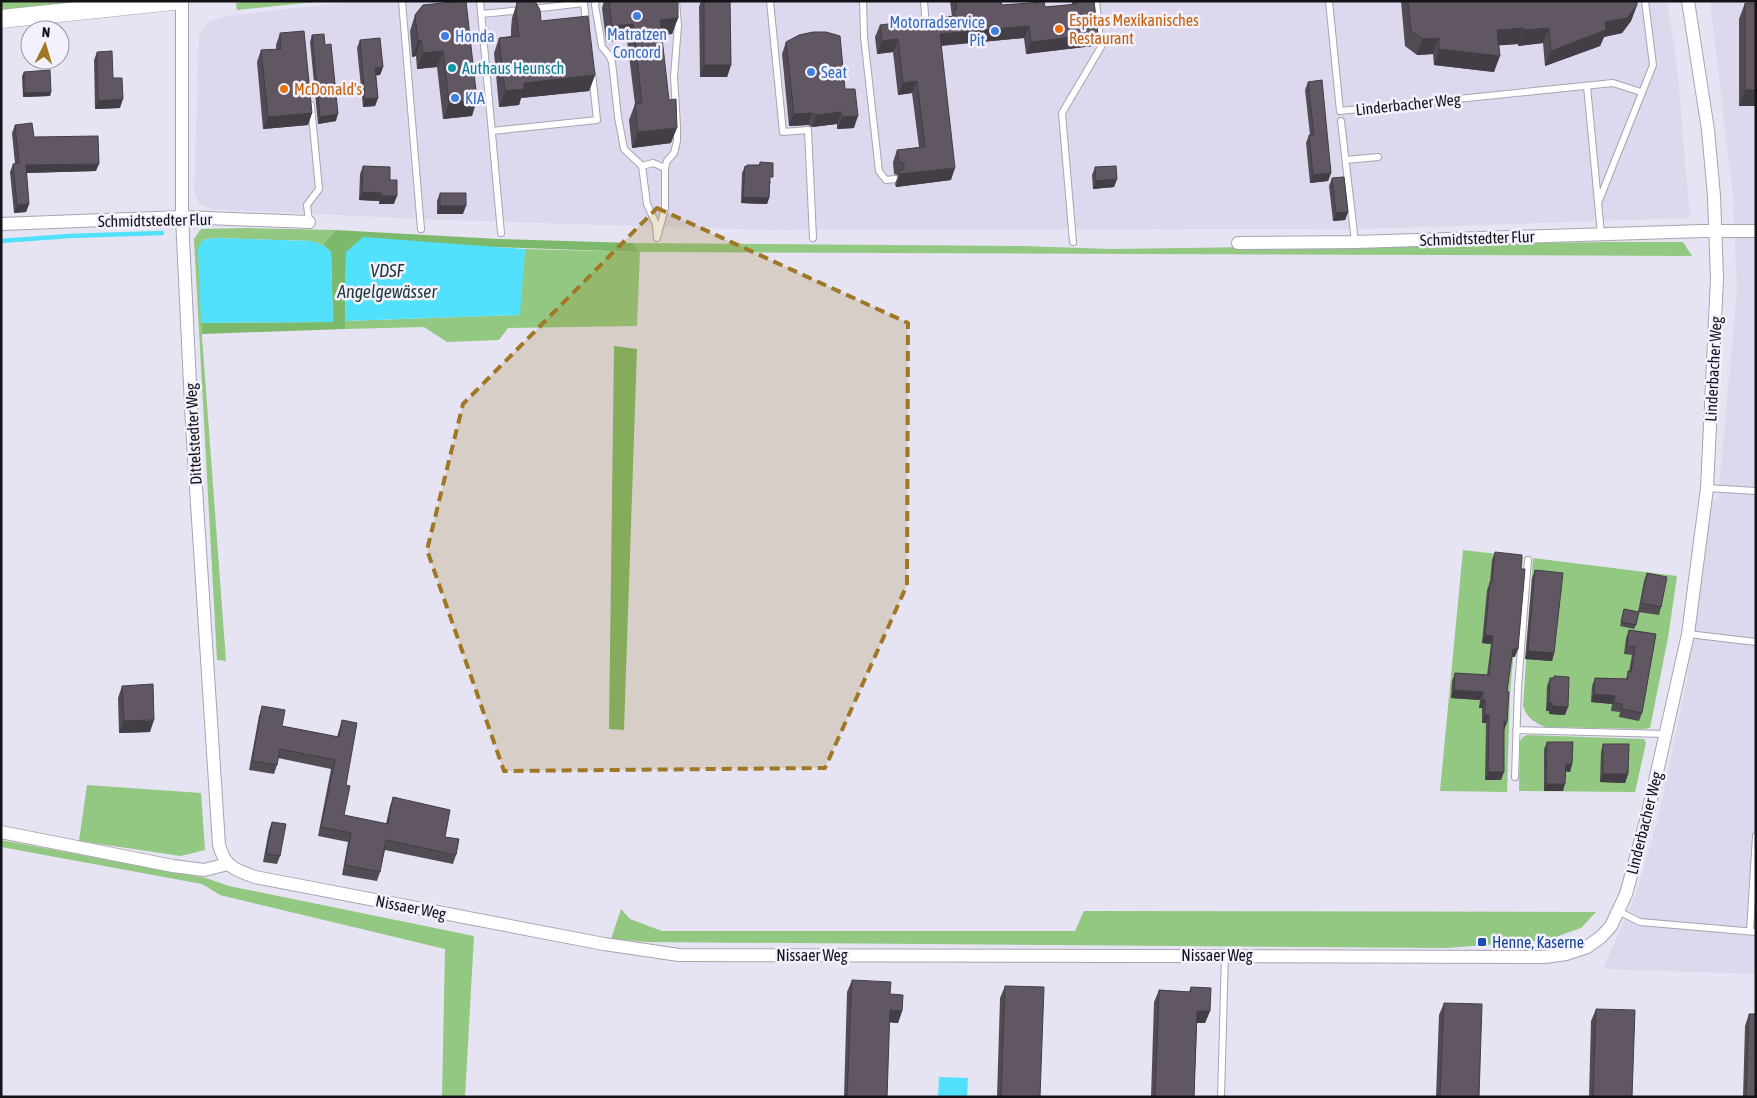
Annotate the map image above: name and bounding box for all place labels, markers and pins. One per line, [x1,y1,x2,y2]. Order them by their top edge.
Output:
marker: Matratzen Concord [631,10,643,22]
place label: Espitas Mexikanisches Restaurant [1069,11,1199,47]
place label: Motorradservice Pit [890,13,985,49]
marker: Espitas Mexikanisches Restaurant [1053,23,1065,35]
place label: Matratzen Concord [607,25,667,61]
marker: Motorradservice Pit [989,25,1001,37]
place label: Honda [455,27,495,45]
marker: Honda [439,30,451,42]
place label: Authaus Heunsch [462,59,564,77]
marker: Authaus Heunsch [446,62,458,74]
place label: Seat [821,63,847,81]
marker: Seat [805,66,817,78]
place label: McDonald's [294,80,363,98]
marker: McDonald's [278,83,290,95]
place label: KIA [465,89,485,107]
marker: KIA [449,92,461,104]
place label: Henne, Kaserne [1492,933,1584,951]
marker: Henne, Kaserne [1476,936,1488,948]

